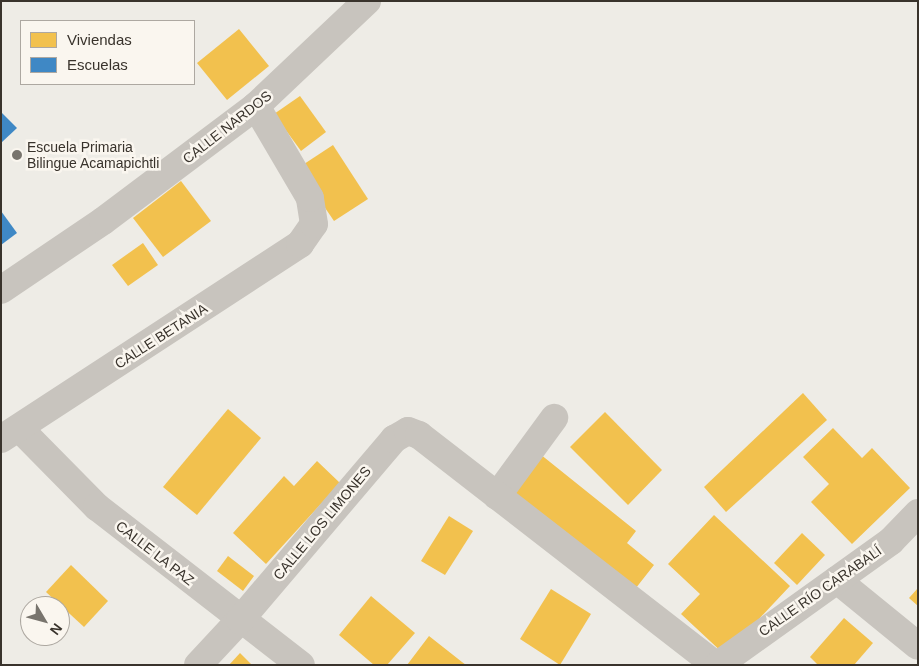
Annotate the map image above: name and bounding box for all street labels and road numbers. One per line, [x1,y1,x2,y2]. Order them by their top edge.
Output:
street label: CALLE NARDOS [179,87,275,167]
street label: CALLE BETANIA [112,300,210,372]
street label: CALLE LOS LIMONES [270,463,374,583]
street label: CALLE LA PAZ [112,517,198,589]
street label: CALLE RÍO CARABALÍ [755,542,885,640]

